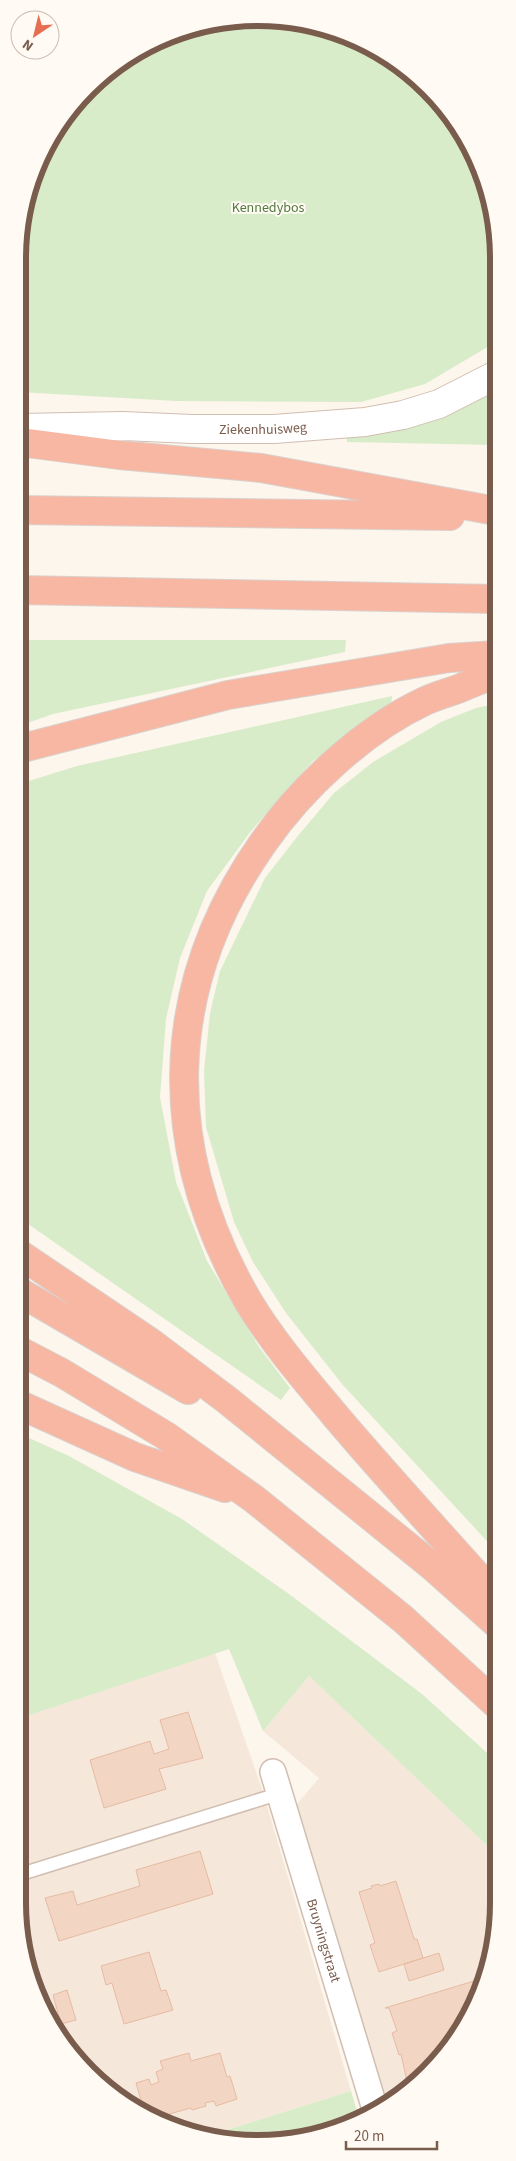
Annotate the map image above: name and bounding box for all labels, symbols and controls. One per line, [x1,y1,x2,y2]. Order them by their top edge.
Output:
north arrow [10,10,60,60]
text: N [19,34,38,56]
park label: Kennedybos [232,198,304,218]
street label: Ziekenhuisweg [219,418,308,440]
street label: Bruyningstraat [301,1896,345,1985]
scale bar [346,2118,437,2150]
text: 20 m [354,2126,384,2147]

